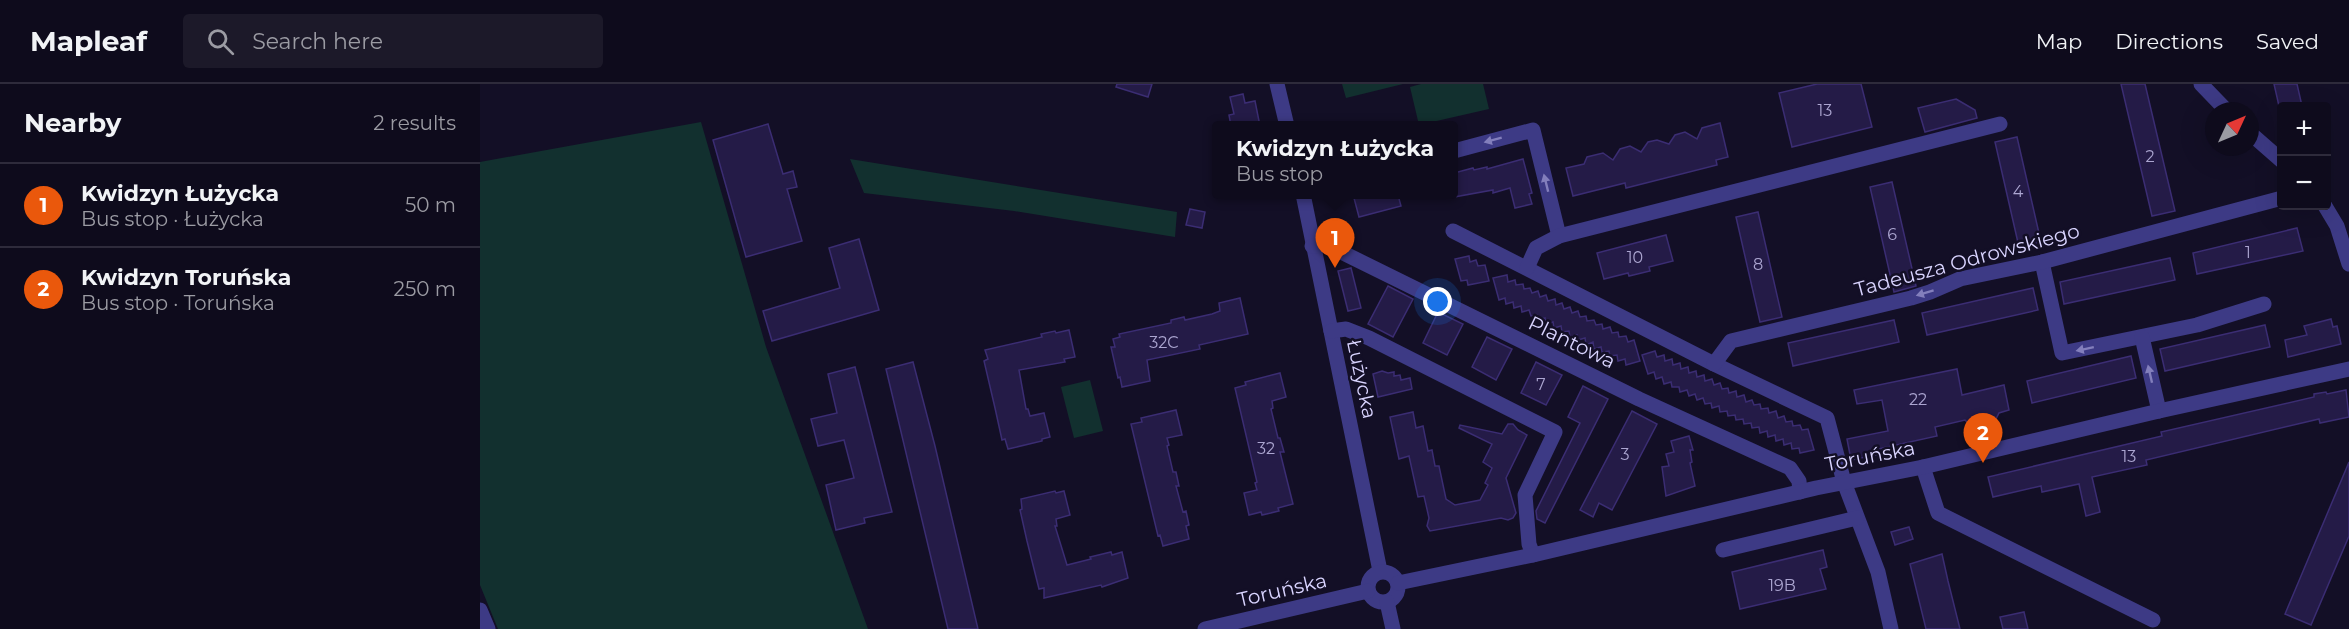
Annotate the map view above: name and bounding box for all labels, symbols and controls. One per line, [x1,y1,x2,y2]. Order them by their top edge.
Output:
search box [183,14,603,68]
text: Mapleaf [30,24,147,58]
icon: search [204,25,237,58]
text: Search here [252,28,383,55]
text: Map [2036,29,2082,54]
text: Directions [2115,29,2223,54]
text: Saved [2256,29,2319,54]
house number: 13 [1818,101,1832,120]
north arrow [2205,102,2259,156]
map controls [2277,102,2331,210]
button: + [2277,102,2331,156]
text: Nearby [24,107,121,139]
text: 2 results [373,111,456,135]
popup [1212,121,1458,199]
text: Kwidzyn Łużycka [1236,135,1434,162]
one-way arrow [1484,136,1502,146]
house number: 2 [2145,147,2155,166]
button: − [2277,156,2331,210]
text: Bus stop [1236,162,1323,186]
one-way arrow [1540,173,1550,192]
text: Kwidzyn Łużycka [81,180,279,207]
house number: 4 [2013,182,2024,201]
text: 1 [40,193,47,217]
text: 50 m [405,193,456,217]
text: Bus stop · Łużycka [81,207,264,231]
pin: 1 [1316,218,1354,268]
street label: Tadeusza Odrowskiego [1852,218,2082,302]
house number: 6 [1887,225,1897,244]
house number: 1 [2245,243,2251,262]
house number: 10 [1627,248,1643,267]
house number: 8 [1753,255,1763,274]
text: Kwidzyn Toruńska [81,264,291,291]
text: 2 [38,277,49,301]
text: 250 m [394,277,456,301]
your location [1423,287,1452,316]
one-way arrow [1916,289,1934,299]
text: Bus stop · Toruńska [81,291,275,315]
street label: Plantowa [1524,311,1620,373]
house number: 32C [1149,333,1179,352]
street label: Łużycka [1342,337,1382,421]
one-way arrow [2076,344,2094,354]
one-way arrow [2145,365,2155,383]
house number: 7 [1536,375,1546,394]
house number: 22 [1909,390,1927,409]
pin: 2 [1964,414,2002,463]
street label: Toruńska [1823,436,1917,476]
house number: 32 [1257,439,1275,458]
house number: 3 [1620,445,1630,464]
house number: 13 [2122,447,2136,466]
street label: Toruńska [1235,568,1329,612]
house number: 19B [1768,576,1796,595]

